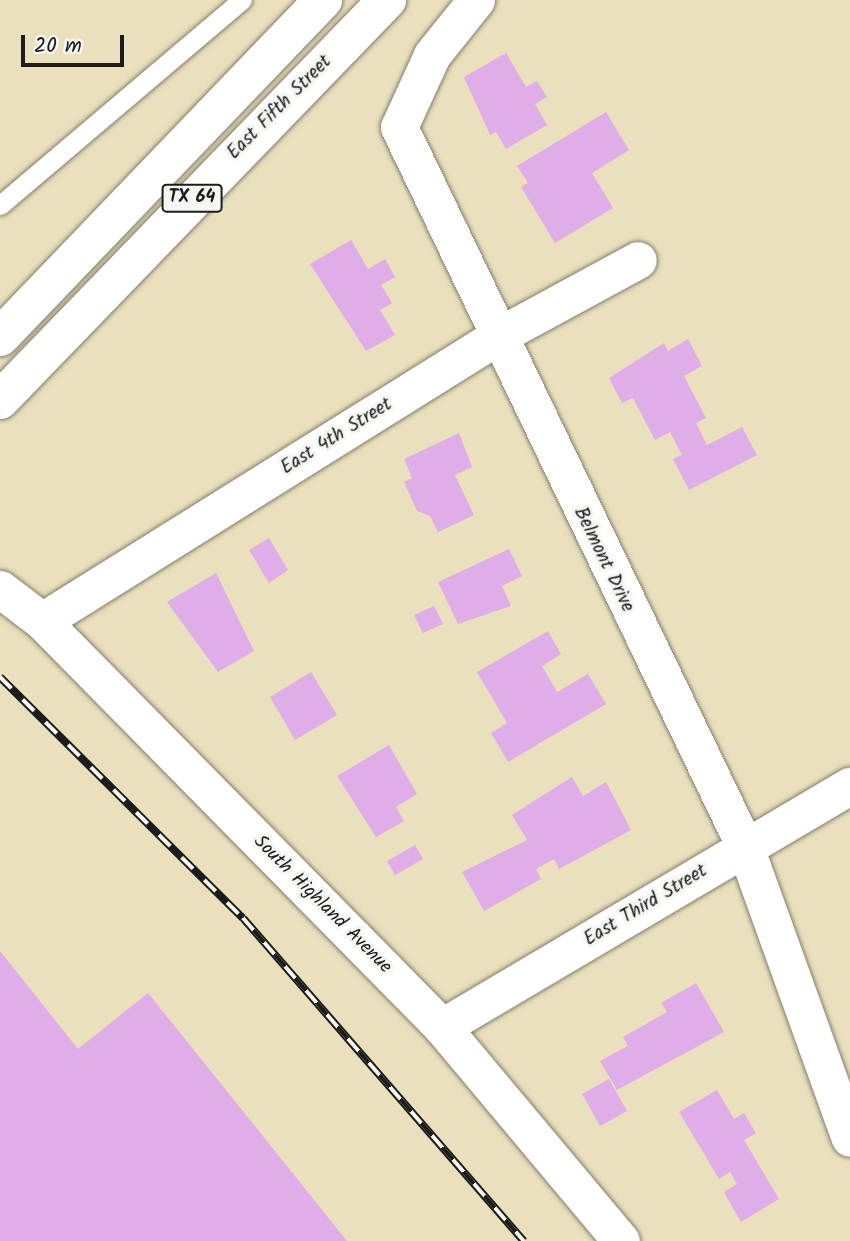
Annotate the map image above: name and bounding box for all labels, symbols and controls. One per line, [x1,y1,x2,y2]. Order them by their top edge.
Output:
scale bar [24,21,128,65]
text: 20 m [34,30,82,63]
street label: East Fifth Street [223,51,337,165]
road number: TX 64 [160,183,224,212]
street label: East 4th Street [277,394,397,480]
street label: Belmont Drive [568,504,638,616]
street label: South Highland Avenue [248,831,396,979]
street label: East Third Street [580,860,712,952]

